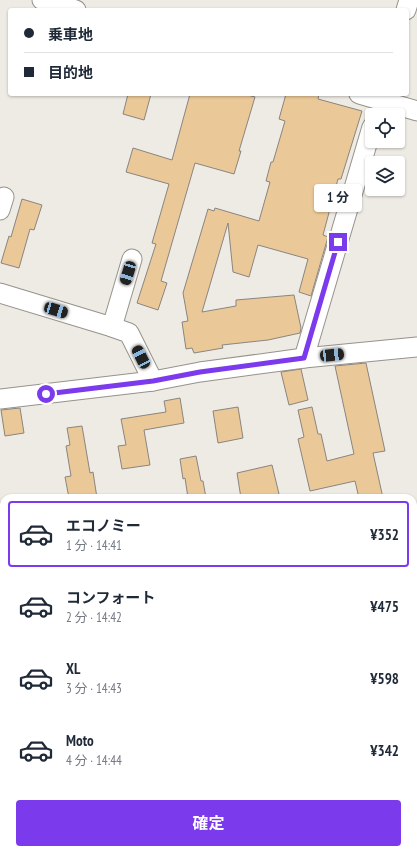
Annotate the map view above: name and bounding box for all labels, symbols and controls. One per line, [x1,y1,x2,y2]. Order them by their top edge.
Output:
text: 乗車地 [48,25,93,44]
text: 目的地 [48,63,93,82]
map controls [365,108,405,196]
button: locate [365,108,405,148]
button: layers [365,156,405,196]
callout: 1 分 [314,184,362,212]
text: 1 分 [327,189,349,206]
route end [329,233,347,251]
car [119,260,137,286]
car [43,301,69,319]
car [130,344,152,370]
car [319,348,345,362]
route start [37,385,55,403]
icon: car [18,516,54,552]
text: エコノミー [66,516,141,535]
text: ¥352 [370,525,399,544]
text: 1 分 · 14:41 [66,537,122,554]
icon: car [18,588,54,624]
text: コンフォート [66,588,156,607]
text: ¥475 [370,597,399,616]
text: 2 分 · 14:42 [66,609,122,626]
text: XL [66,659,80,678]
icon: car [18,660,54,696]
text: ¥598 [370,669,399,688]
text: 3 分 · 14:43 [66,680,122,697]
text: Moto [66,731,94,750]
icon: car [18,732,54,768]
text: ¥342 [370,741,399,760]
text: 4 分 · 14:44 [66,752,122,769]
button: 確定 [16,800,401,846]

